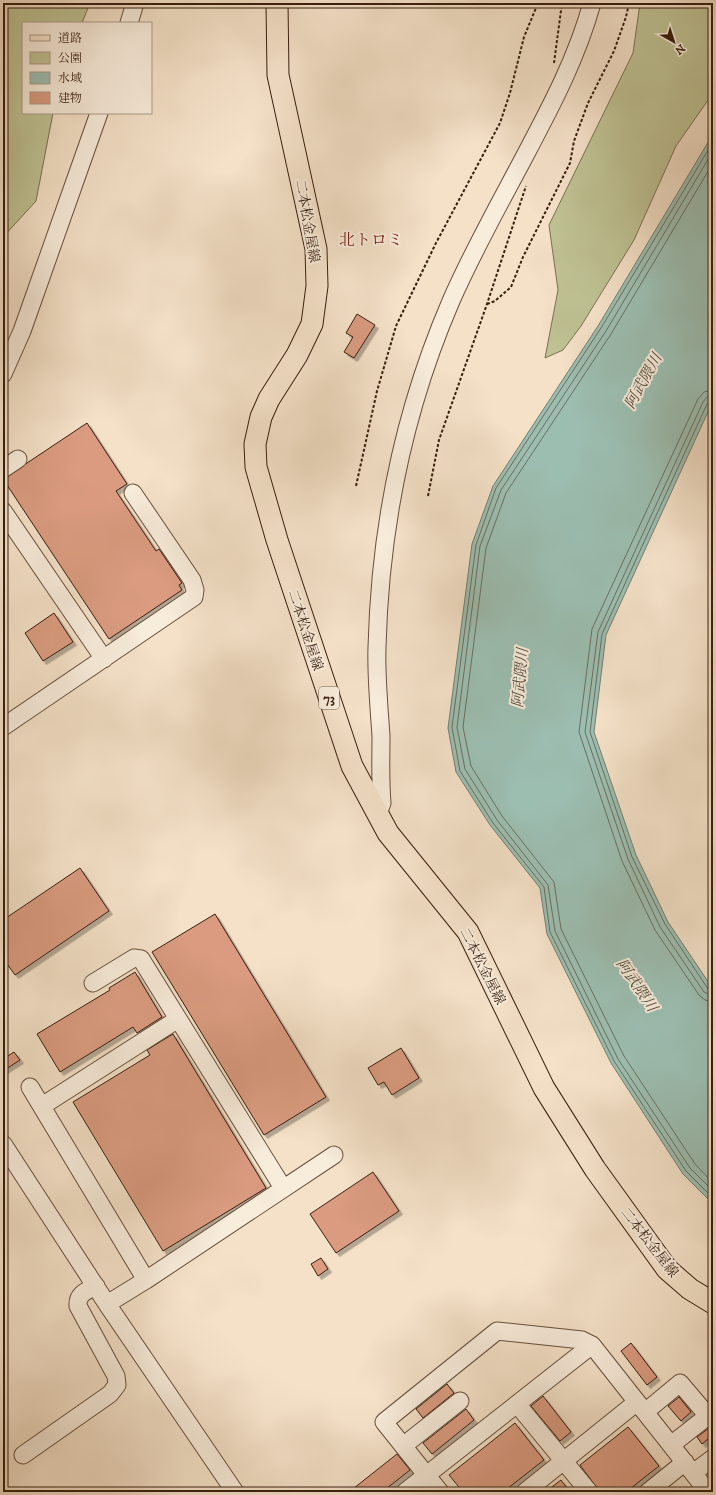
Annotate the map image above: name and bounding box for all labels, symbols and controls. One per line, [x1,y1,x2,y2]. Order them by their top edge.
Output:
legend [22,22,152,114]
north arrow [654,22,694,62]
text: 道路 [58,31,82,46]
text: N [672,41,688,57]
text: 公園 [58,51,82,66]
text: 水域 [58,71,82,86]
text: 建物 [58,91,82,106]
street label: 二本松金屋線 [291,178,323,264]
district label: 北トロミ [339,230,403,250]
water label: 阿武隈川 [621,349,667,412]
street label: 二本松金屋線 [284,588,327,673]
water label: 阿武隈川 [508,645,533,709]
road number: 73 [319,687,339,709]
street label: 二本松金屋線 [455,925,509,1008]
water label: 阿武隈川 [612,955,662,1017]
street label: 二本松金屋線 [616,1204,682,1281]

